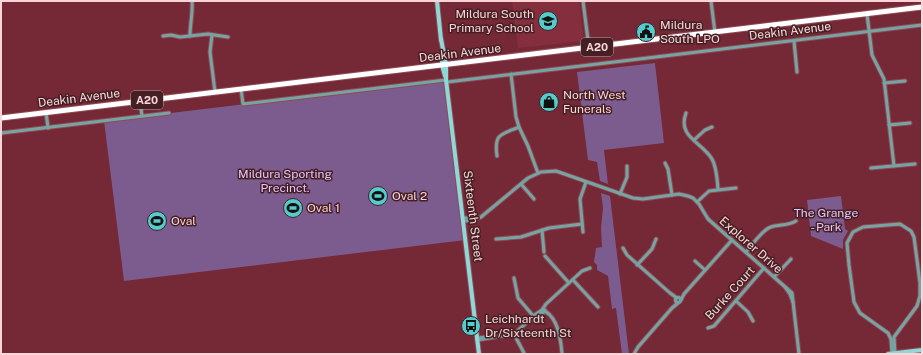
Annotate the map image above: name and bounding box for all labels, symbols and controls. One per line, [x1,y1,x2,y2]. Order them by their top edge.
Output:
place label: Mildura South Primary School [449,7,534,35]
school or university icon: Mildura South Primary School [537,10,559,32]
place label: Mildura South LPO [660,18,720,46]
street label: Deakin Avenue [748,19,832,43]
public building icon: Mildura South LPO [635,21,657,43]
road number: A20 [581,38,613,56]
street label: Deakin Avenue [418,41,502,65]
street label: Deakin Avenue [37,86,121,110]
place label: North West Funerals [563,88,626,116]
road number: A20 [131,91,163,109]
shop icon: North West Funerals [538,91,560,113]
park label: Mildura Sporting Precinct. [238,167,332,195]
street label: Sixteenth Street [460,170,486,263]
sports icon: Oval 2 [367,185,389,207]
place label: Oval 2 [392,189,427,203]
sports icon: Oval 1 [282,197,304,219]
place label: Oval 1 [307,201,340,215]
park label: The Grange - Park [794,206,858,234]
sports icon: Oval [146,210,168,232]
place label: Oval [171,214,196,228]
street label: Explorer Drive [717,214,786,276]
street label: Burke Court [702,263,758,323]
place label: Leichhardt Dr/Sixteenth St [485,312,572,340]
bus stop icon: Leichhardt Dr/Sixteenth St [460,315,482,337]

